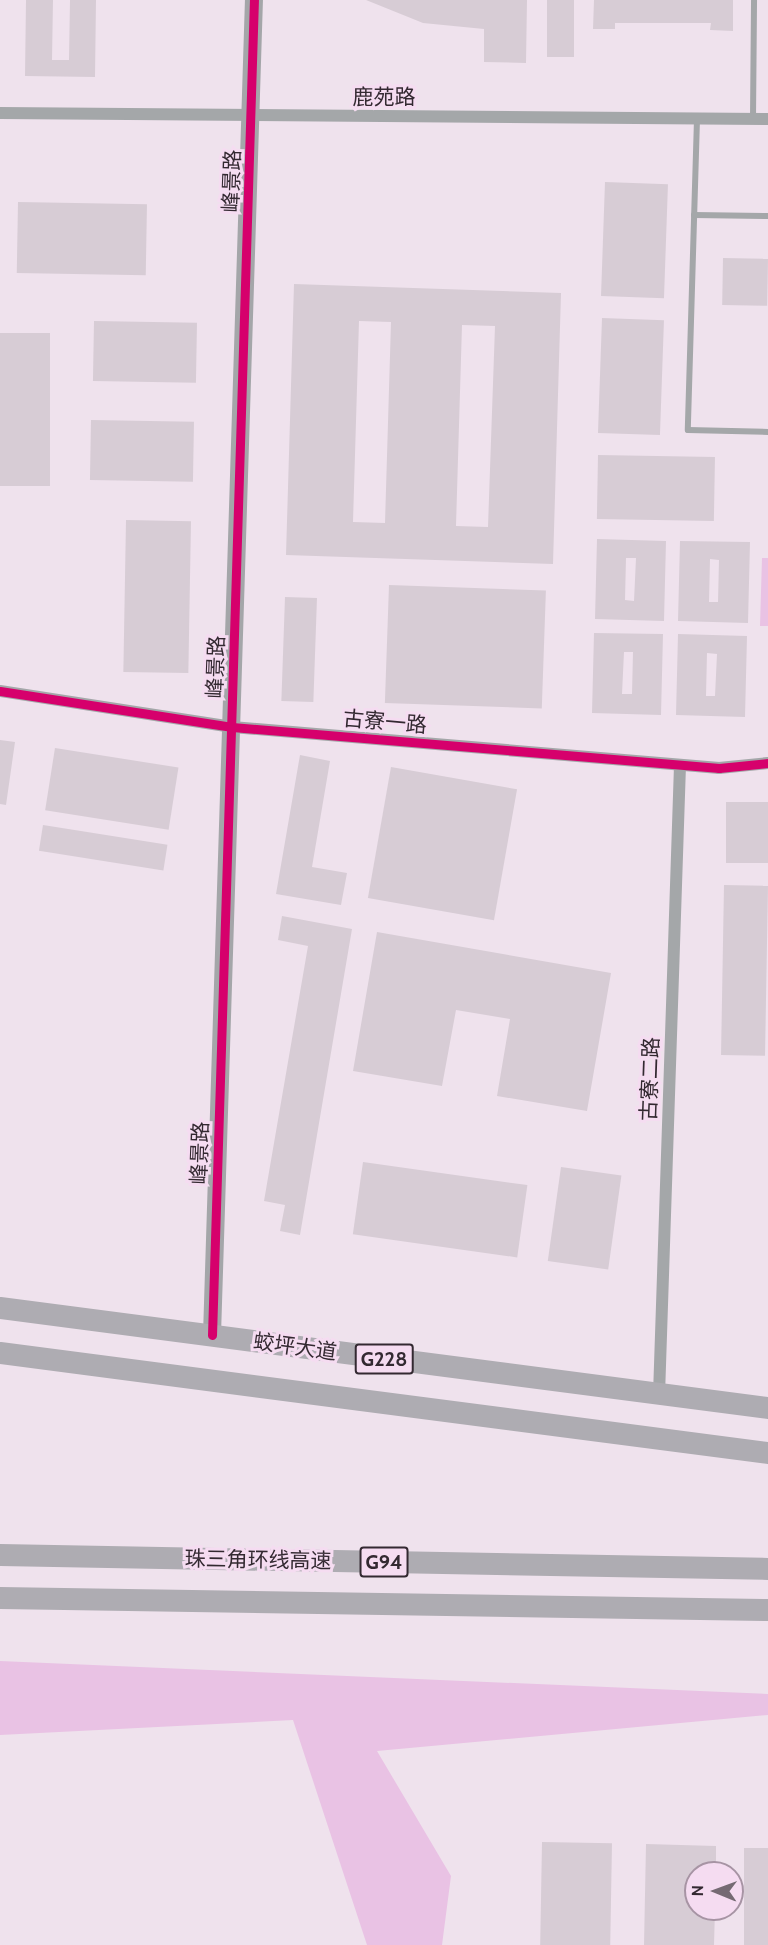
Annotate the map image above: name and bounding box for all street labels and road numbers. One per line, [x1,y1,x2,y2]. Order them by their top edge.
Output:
street label: 鹿苑路 [353,84,415,110]
street label: 峰景路 [218,149,246,213]
street label: 峰景路 [202,635,230,699]
street label: 古寮一路 [342,706,428,738]
street label: 古寮二路 [636,1037,664,1121]
street label: 峰景路 [186,1121,214,1185]
street label: 蛟坪大道 [252,1329,338,1365]
road number: G228 [354,1342,414,1376]
road number: G94 [358,1545,410,1579]
street label: 珠三角环线高速 [184,1546,332,1574]

